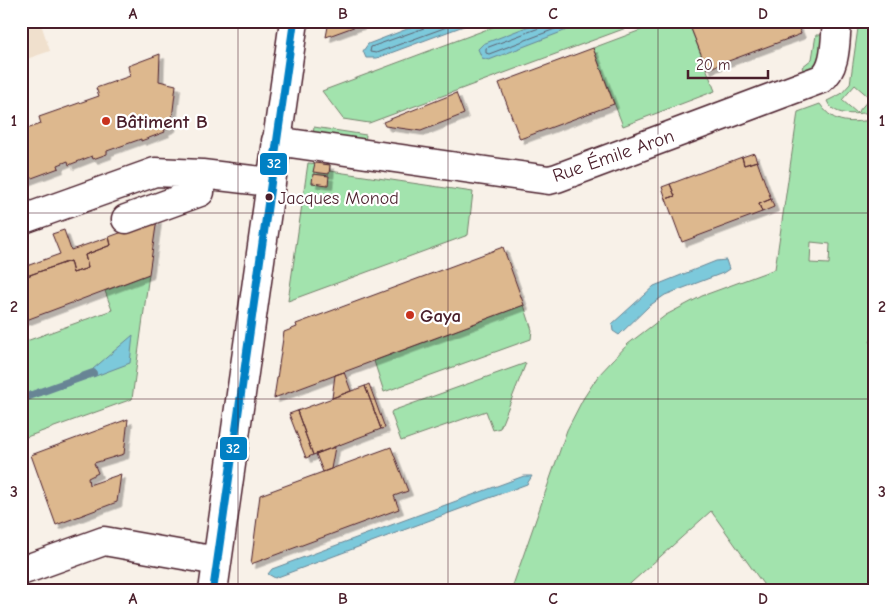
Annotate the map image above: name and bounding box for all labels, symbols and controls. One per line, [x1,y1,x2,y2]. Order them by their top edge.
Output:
text: A [129,5,138,23]
text: B [338,5,348,23]
text: C [548,5,558,23]
text: D [758,5,768,23]
scale bar [688,48,768,80]
text: 20 m [696,56,730,74]
place label: Bâtiment B [116,111,208,133]
text: 1 [11,112,17,130]
text: 1 [879,112,885,130]
marker: Bâtiment B [100,115,112,127]
street label: Rue Émile Aron [550,125,677,187]
line badge: 32 [259,152,288,176]
text: 32 [267,155,281,172]
place label: Jacques Monod [278,188,399,209]
marker: Jacques Monod [264,192,274,202]
text: 2 [10,298,18,316]
text: 2 [878,298,886,316]
place label: Gaya [420,305,461,327]
marker: Gaya [404,309,416,321]
line badge: 32 [219,436,248,461]
text: 32 [226,440,240,457]
text: 3 [10,483,18,501]
text: 3 [878,483,886,501]
text: A [129,590,138,608]
text: B [338,590,348,608]
text: C [548,590,558,608]
text: D [758,590,768,608]

